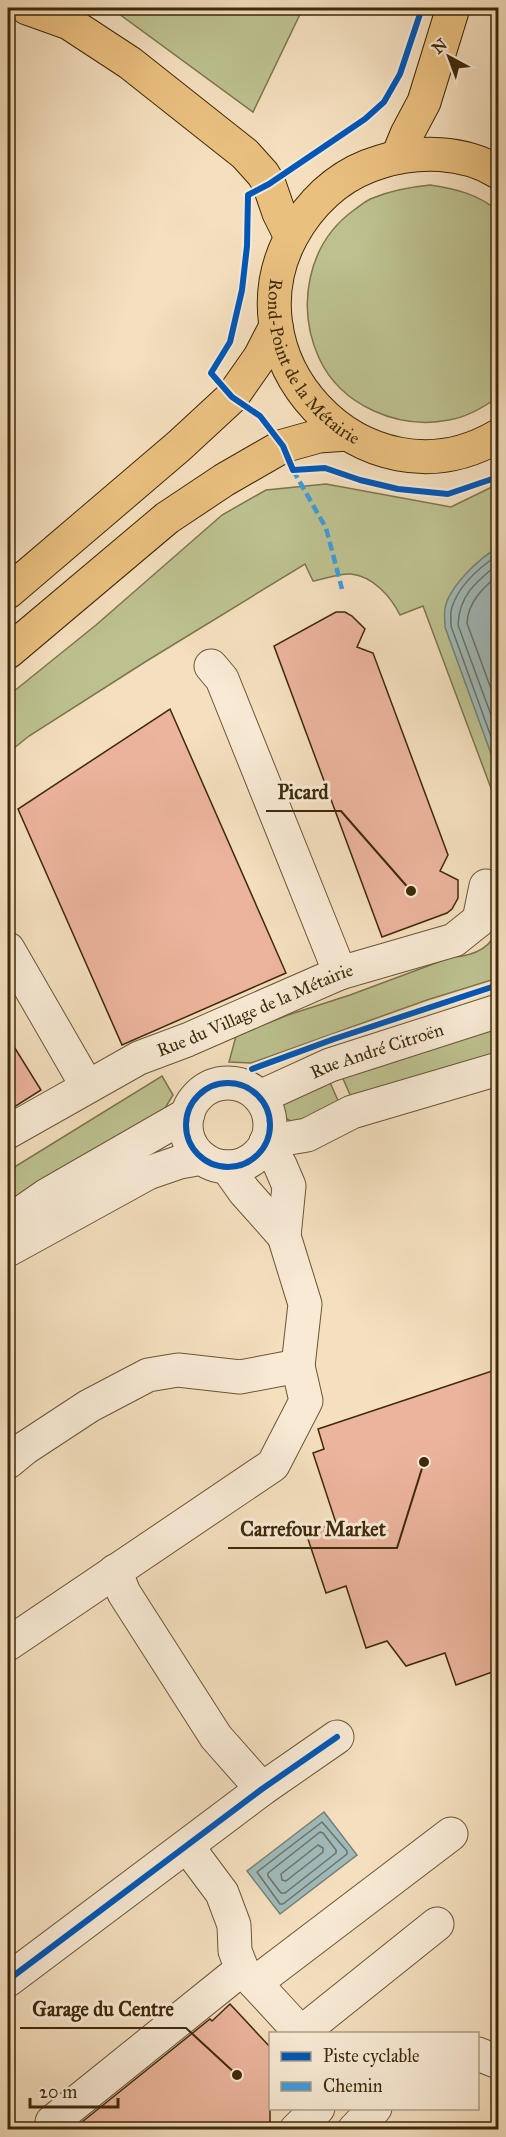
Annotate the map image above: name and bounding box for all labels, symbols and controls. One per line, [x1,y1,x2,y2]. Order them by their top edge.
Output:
north arrow [419,27,479,87]
text: N [428,34,451,58]
street label: Rond-Point de la Métairie [263,277,364,449]
callout: Picard [266,773,341,811]
text: Picard [277,780,330,804]
street label: Rue du Village de la Métairie [154,959,356,1061]
street label: Rue André Citroën [307,1018,446,1084]
callout: Carrefour Market [228,1510,397,1548]
text: Carrefour Market [240,1517,387,1541]
callout: Garage du Centre [20,1990,186,2028]
text: Garage du Centre [32,1997,174,2022]
legend [269,2032,479,2110]
text: Piste cyclable [323,2045,420,2067]
scale bar [30,2071,118,2109]
text: Chemin [323,2075,383,2097]
text: 20 m [39,2081,77,2103]

